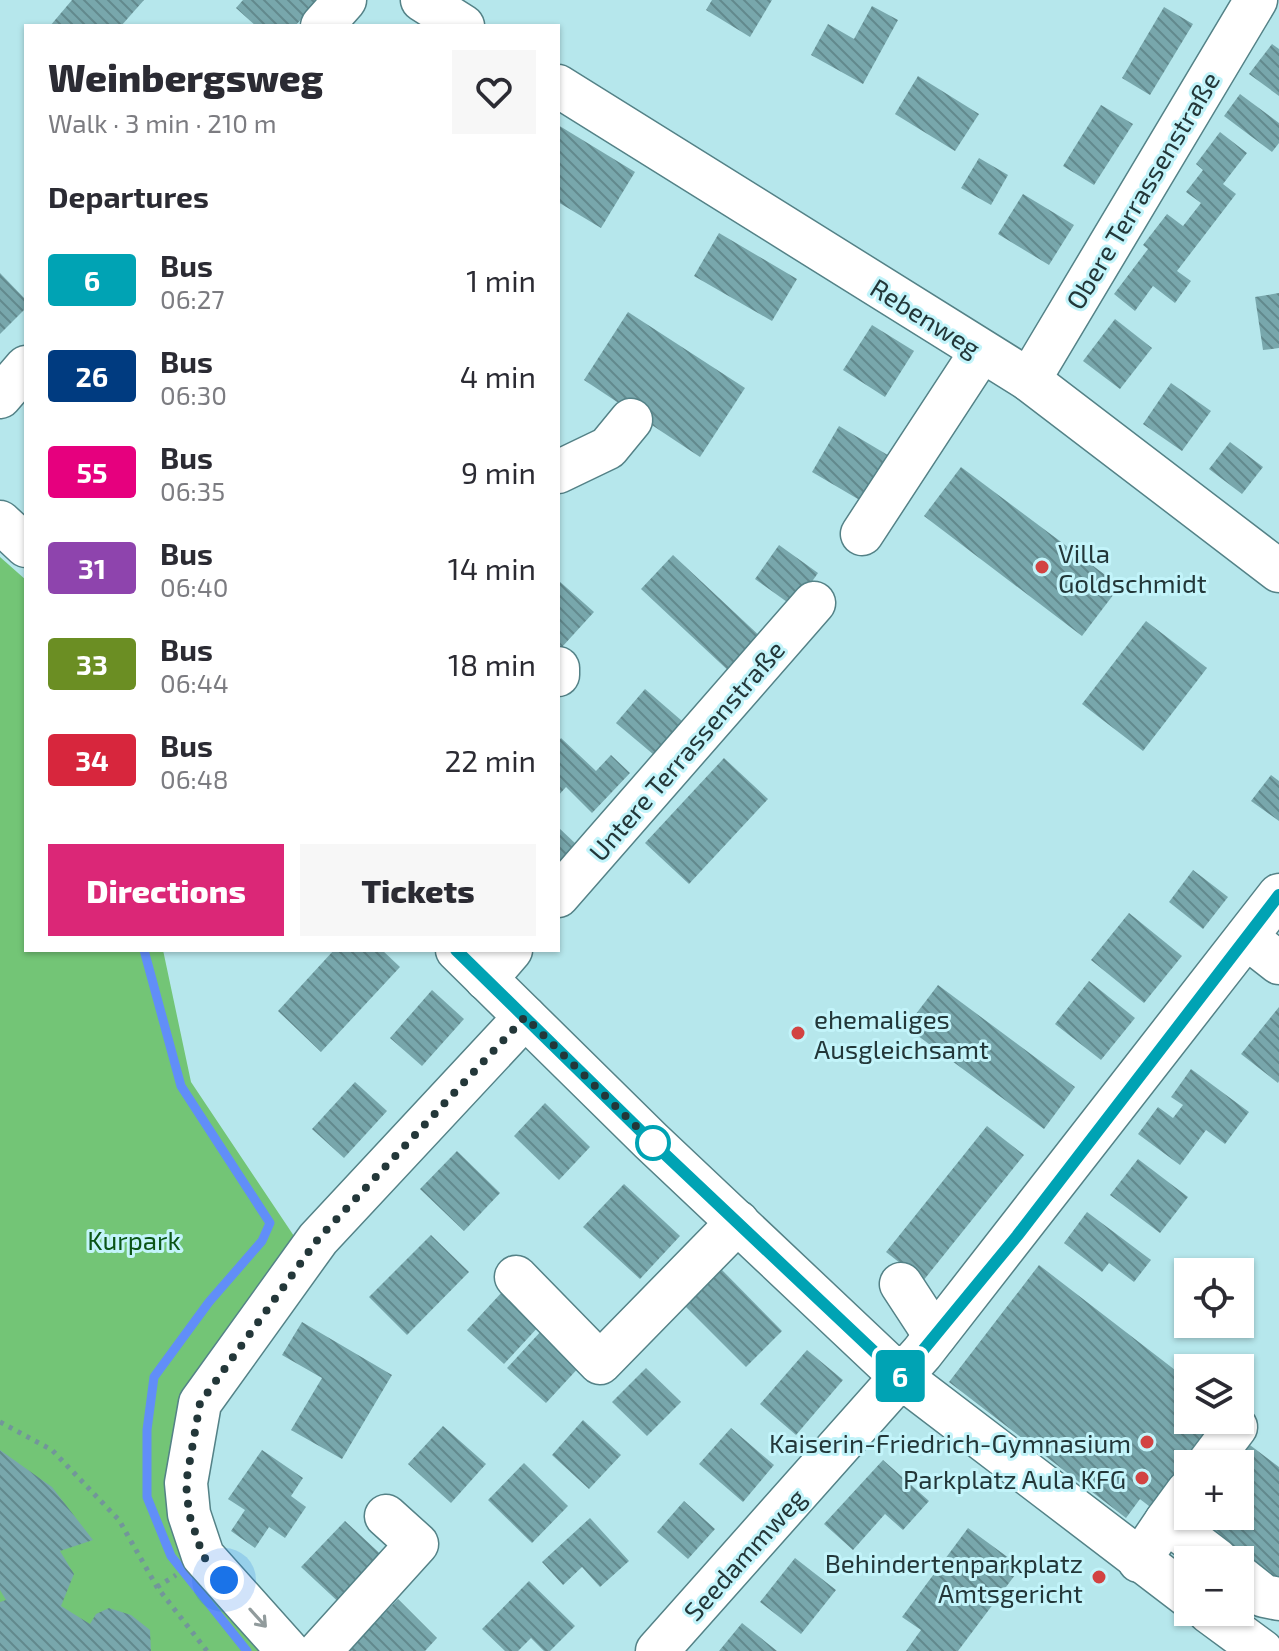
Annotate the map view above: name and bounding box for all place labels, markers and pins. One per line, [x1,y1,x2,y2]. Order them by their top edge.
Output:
place label: Villa Goldschmidt [1058,537,1207,598]
marker: Villa Goldschmidt [1033,558,1051,576]
place label: ehemaliges Ausgleichsamt [814,1003,989,1064]
marker: ehemaliges Ausgleichsamt [789,1024,807,1042]
unlabelled marker [636,1126,670,1160]
place label: Kaiserin-Friedrich-Gymnasium [769,1427,1131,1458]
marker: Kaiserin-Friedrich-Gymnasium [1138,1433,1156,1451]
place label: Parkplatz Aula KFG [903,1463,1126,1494]
marker: Parkplatz Aula KFG [1133,1469,1151,1487]
place label: Behindertenparkplatz Amtsgericht [825,1547,1083,1608]
marker: Behindertenparkplatz Amtsgericht [1090,1568,1108,1586]

